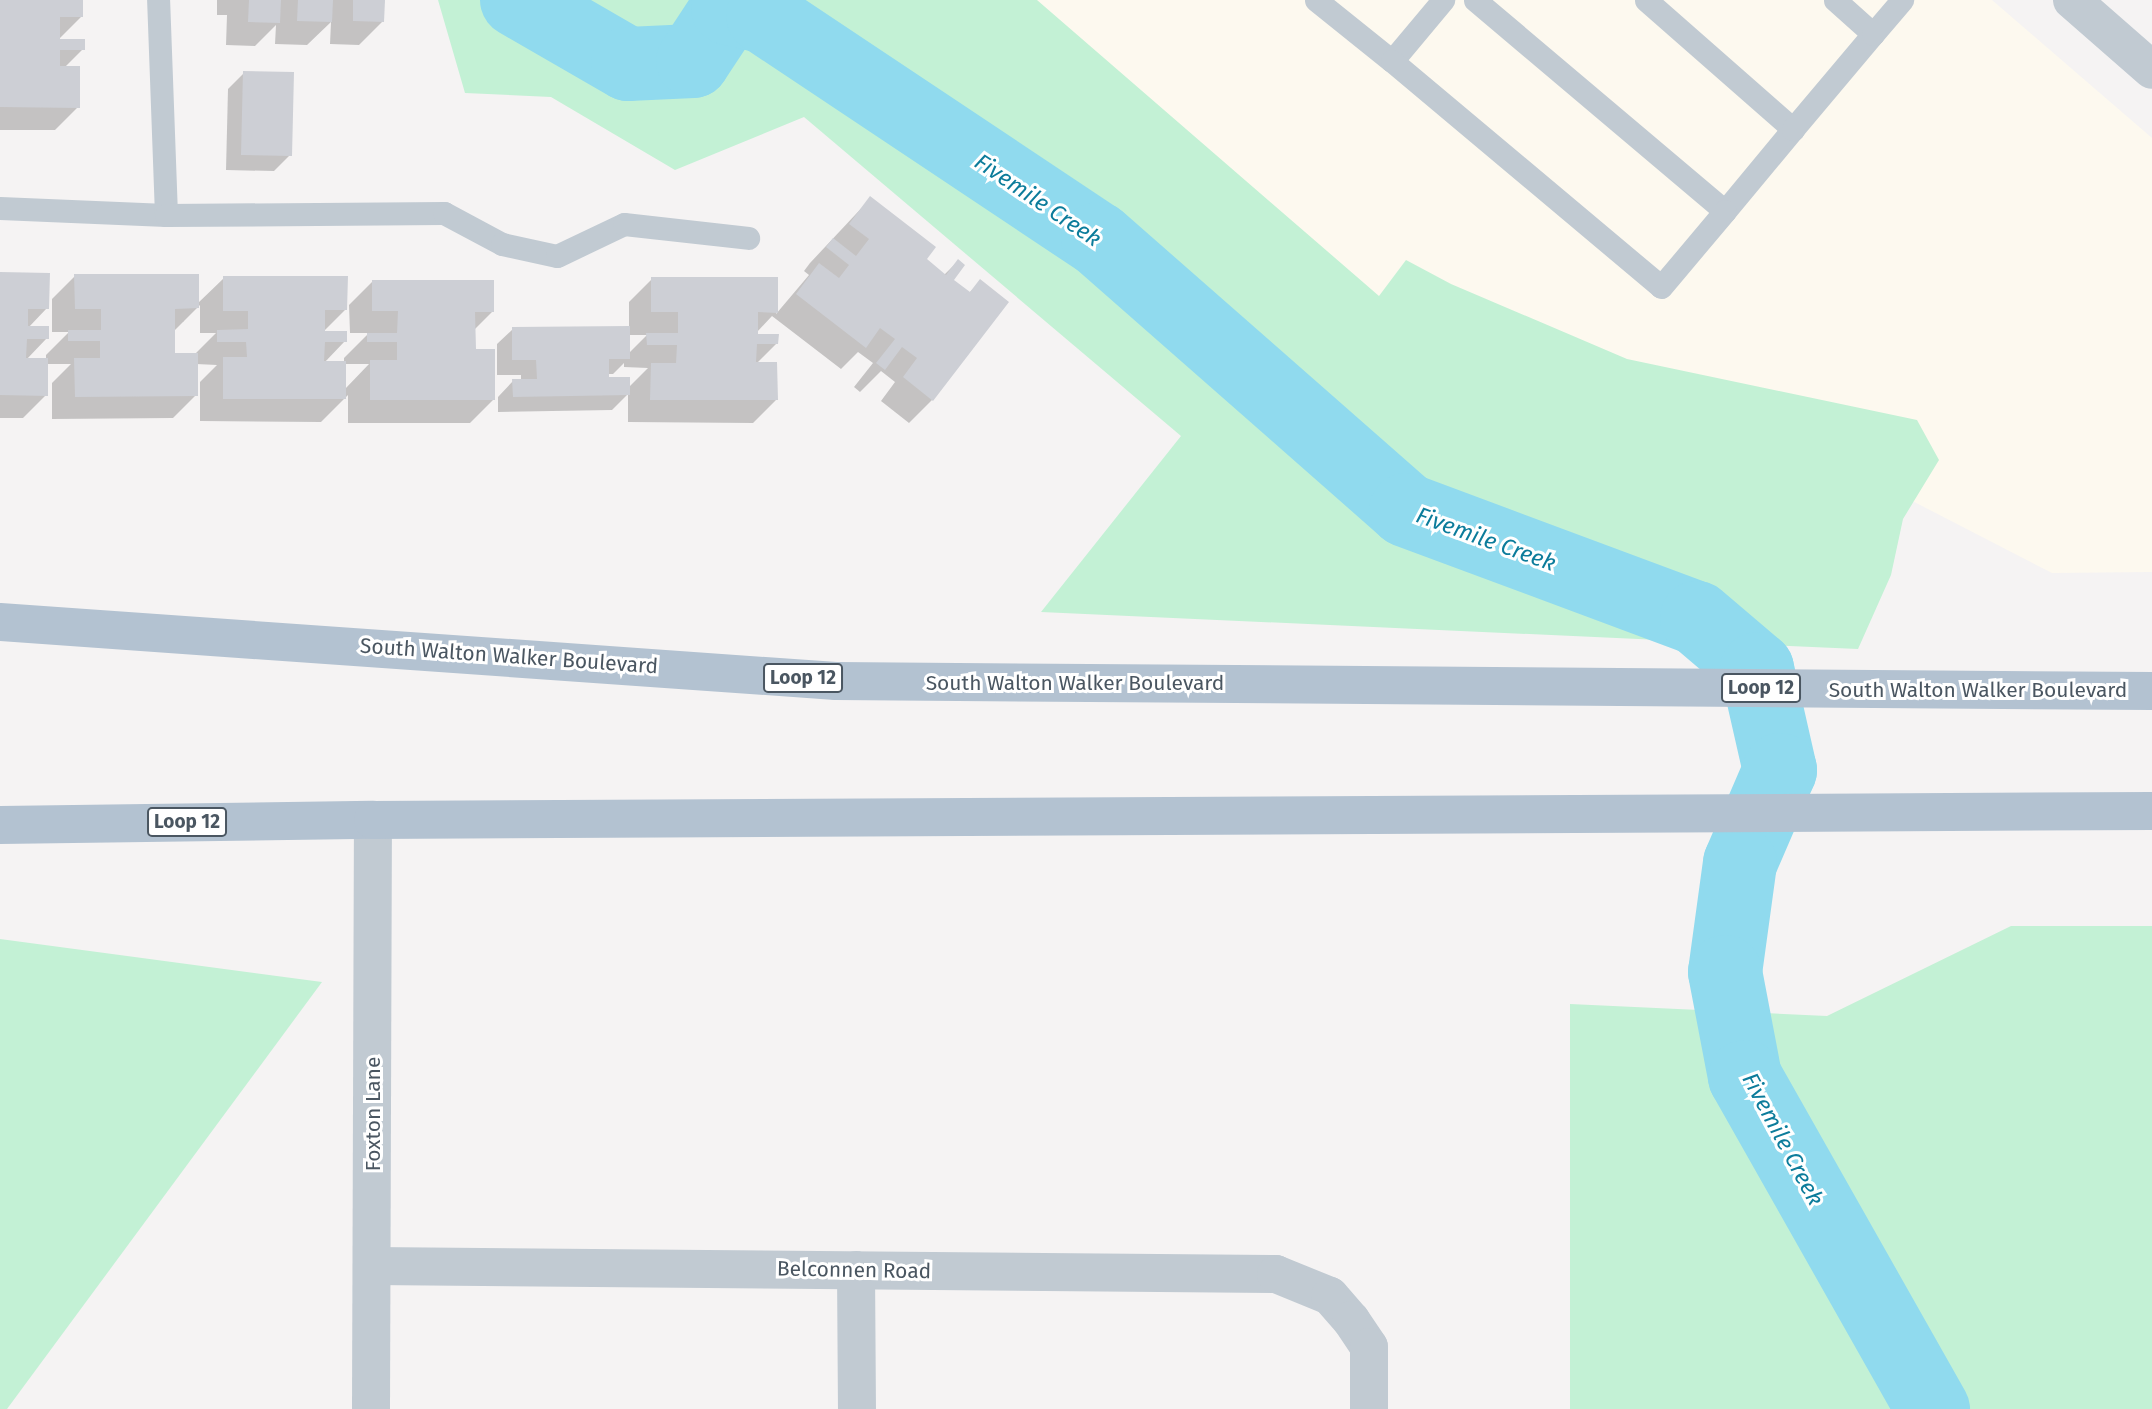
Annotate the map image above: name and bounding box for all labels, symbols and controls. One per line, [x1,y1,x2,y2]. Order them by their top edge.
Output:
water label: Fivemile Creek [969,148,1107,252]
water label: Fivemile Creek [1412,501,1560,577]
street label: South Walton Walker Boulevard [359,633,659,679]
road number: Loop 12 [763,663,843,694]
street label: South Walton Walker Boulevard [926,670,1224,696]
road number: Loop 12 [1721,673,1801,704]
street label: South Walton Walker Boulevard [1829,677,2127,703]
road number: Loop 12 [147,806,227,838]
street label: Foxton Lane [360,1057,386,1171]
water label: Fivemile Creek [1736,1068,1830,1210]
street label: Belconnen Road [777,1256,931,1284]

